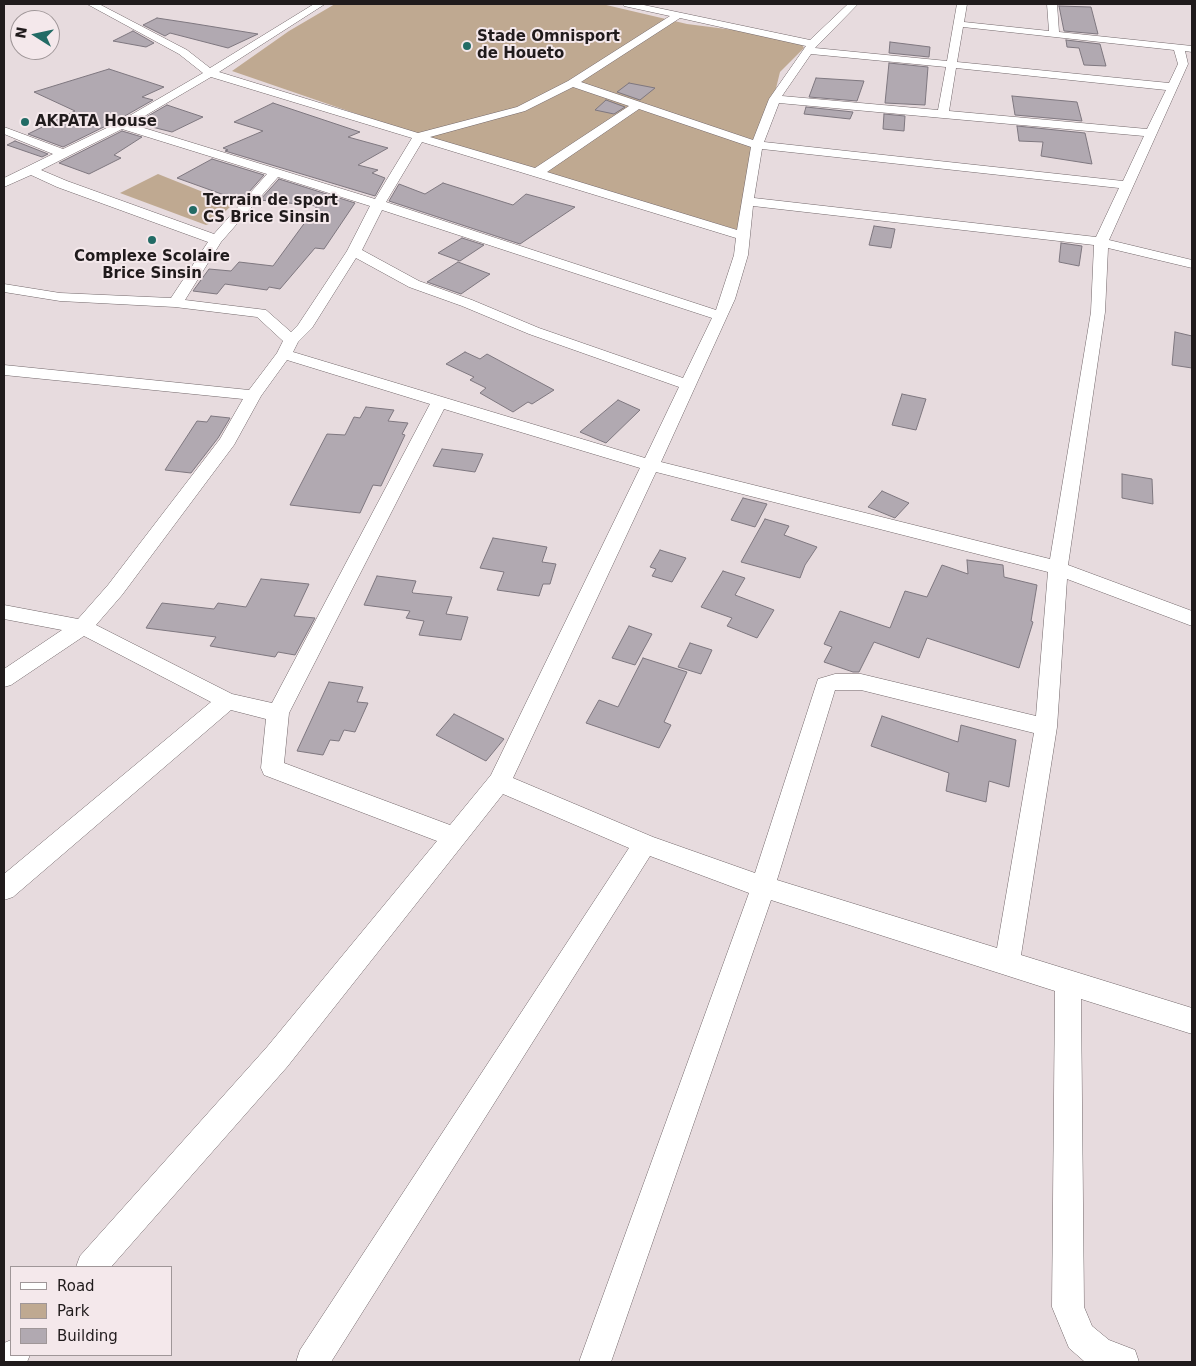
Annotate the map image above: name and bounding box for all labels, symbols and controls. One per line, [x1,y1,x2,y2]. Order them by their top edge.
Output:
north arrow [10,10,60,60]
text: N [12,25,30,40]
place label: Stade Omnisport de Houeto [477,28,620,63]
marker: Stade Omnisport de Houeto [461,40,473,52]
place label: AKPATA House [35,113,157,131]
marker: AKPATA House [19,116,31,128]
place label: Terrain de sport CS Brice Sinsin [203,192,338,227]
marker: Terrain de sport CS Brice Sinsin [187,204,199,216]
marker: Complexe Scolaire Brice Sinsin [146,234,158,246]
place label: Complexe Scolaire Brice Sinsin [74,248,230,283]
legend [10,1266,172,1356]
text: Road [57,1277,95,1295]
text: Park [57,1302,89,1320]
text: Building [57,1327,118,1345]

